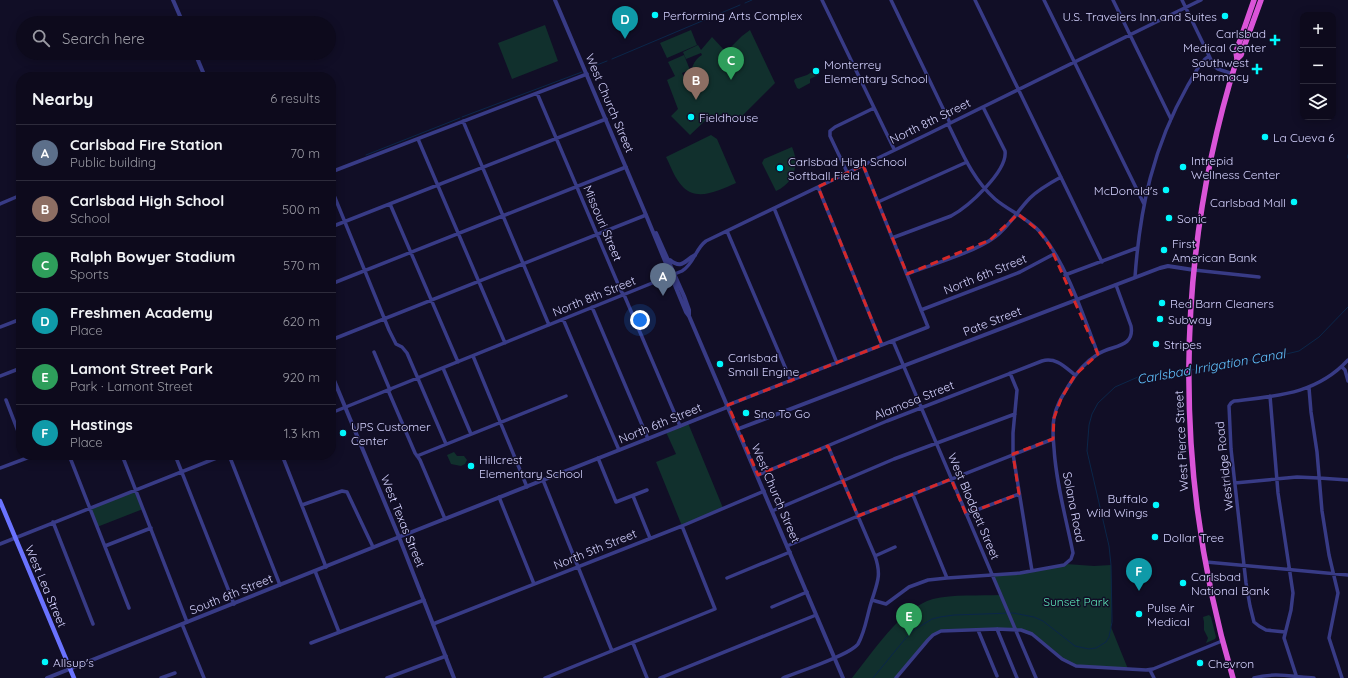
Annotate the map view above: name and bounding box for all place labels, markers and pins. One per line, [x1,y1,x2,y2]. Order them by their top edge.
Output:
pin: D [612,6,638,39]
place label: Performing Arts Complex [663,8,803,23]
place label: U.S. Travelers Inn and Suites [1062,9,1217,24]
marker: Performing Arts Complex [650,10,660,20]
marker: U.S. Travelers Inn and Suites [1220,11,1230,21]
place label: Carlsbad Medical Center [1183,26,1266,55]
marker: Carlsbad Medical Center [1269,34,1281,46]
pin: C [718,47,744,80]
place label: Southwest Pharmacy [1192,55,1249,84]
place label: Monterrey Elementary School [824,57,928,86]
marker: Southwest Pharmacy [1252,64,1262,74]
marker: Monterrey Elementary School [811,66,821,76]
pin: B [683,67,709,100]
place label: Fieldhouse [699,110,759,125]
marker: Fieldhouse [686,112,696,122]
place label: La Cueva 6 [1273,130,1335,145]
marker: La Cueva 6 [1260,132,1270,142]
place label: Intrepid Wellness Center [1191,153,1280,182]
place label: Carlsbad High School Softball Field [788,154,907,183]
marker: Intrepid Wellness Center [1178,162,1188,172]
marker: Carlsbad High School Softball Field [775,163,785,173]
place label: McDonald's [1094,183,1158,198]
marker: McDonald's [1161,185,1171,195]
place label: Carlsbad Mall [1210,195,1286,210]
marker: Carlsbad Mall [1289,197,1299,207]
place label: Sonic [1177,211,1207,226]
marker: Sonic [1164,213,1174,223]
place label: First American Bank [1172,236,1257,265]
marker: First American Bank [1159,245,1169,255]
pin: A [650,263,676,296]
place label: Red Barn Cleaners [1170,296,1274,311]
marker: Red Barn Cleaners [1157,298,1167,308]
place label: Subway [1168,312,1212,327]
marker: Subway [1155,314,1165,324]
place label: Stripes [1164,337,1202,352]
marker: Stripes [1151,339,1161,349]
place label: Carlsbad Small Engine [728,350,800,379]
marker: Carlsbad Small Engine [715,359,725,369]
place label: Sno To Go [754,406,810,421]
marker: Sno To Go [741,408,751,418]
place label: UPS Customer Center [351,419,431,448]
marker: UPS Customer Center [338,428,348,438]
place label: Hillcrest Elementary School [479,452,583,481]
marker: Hillcrest Elementary School [466,461,476,471]
place label: Buffalo Wild Wings [1087,491,1148,520]
marker: Buffalo Wild Wings [1151,500,1161,510]
place label: Dollar Tree [1163,530,1224,545]
marker: Dollar Tree [1150,532,1160,542]
pin: F [1126,558,1152,591]
place label: Carlsbad National Bank [1191,569,1270,598]
marker: Carlsbad National Bank [1178,578,1188,588]
place label: Pulse Air Medical [1147,600,1195,629]
pin: E [896,603,922,636]
marker: Pulse Air Medical [1134,609,1144,619]
place label: Allsup's [53,655,94,670]
place label: Chevron [1208,656,1254,671]
marker: Allsup's [40,657,50,667]
marker: Chevron [1195,658,1205,668]

